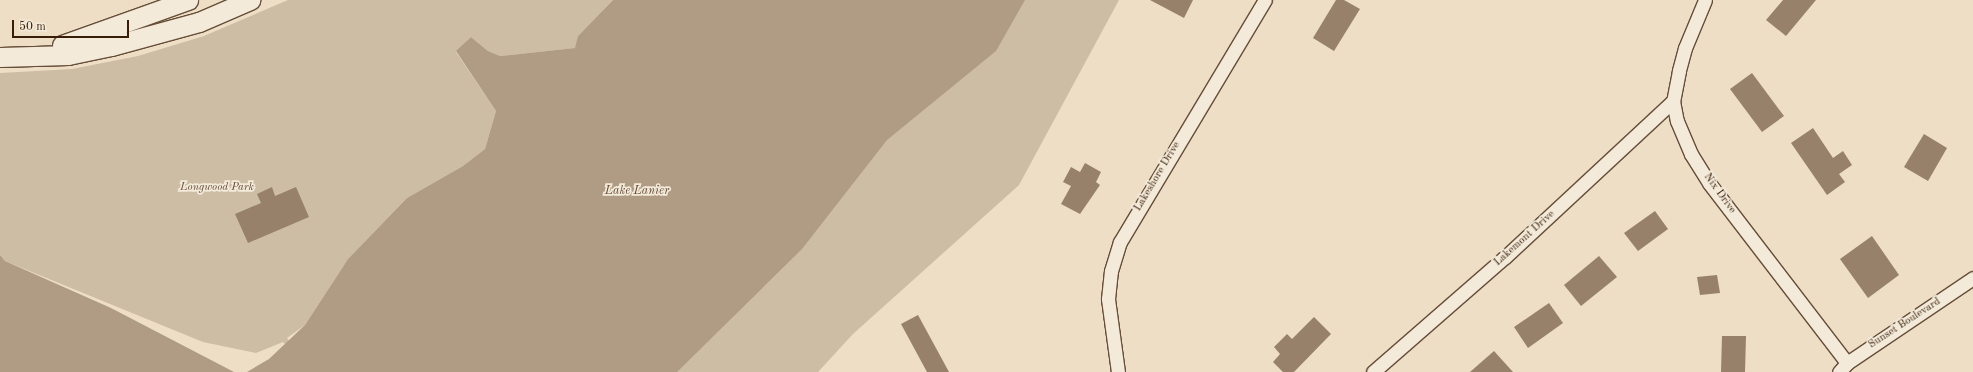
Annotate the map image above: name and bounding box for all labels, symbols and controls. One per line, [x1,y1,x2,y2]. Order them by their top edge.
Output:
scale bar [14,12,131,38]
text: 50 m [19,21,46,33]
street label: Lakeshore Drive [1132,140,1184,214]
street label: Nix Drive [1700,171,1738,217]
park label: Longwood Park [180,181,254,195]
water label: Lake Lanier [605,185,669,199]
street label: Lakemont Drive [1492,208,1558,270]
street label: Sunset Boulevard [1866,296,1944,352]

